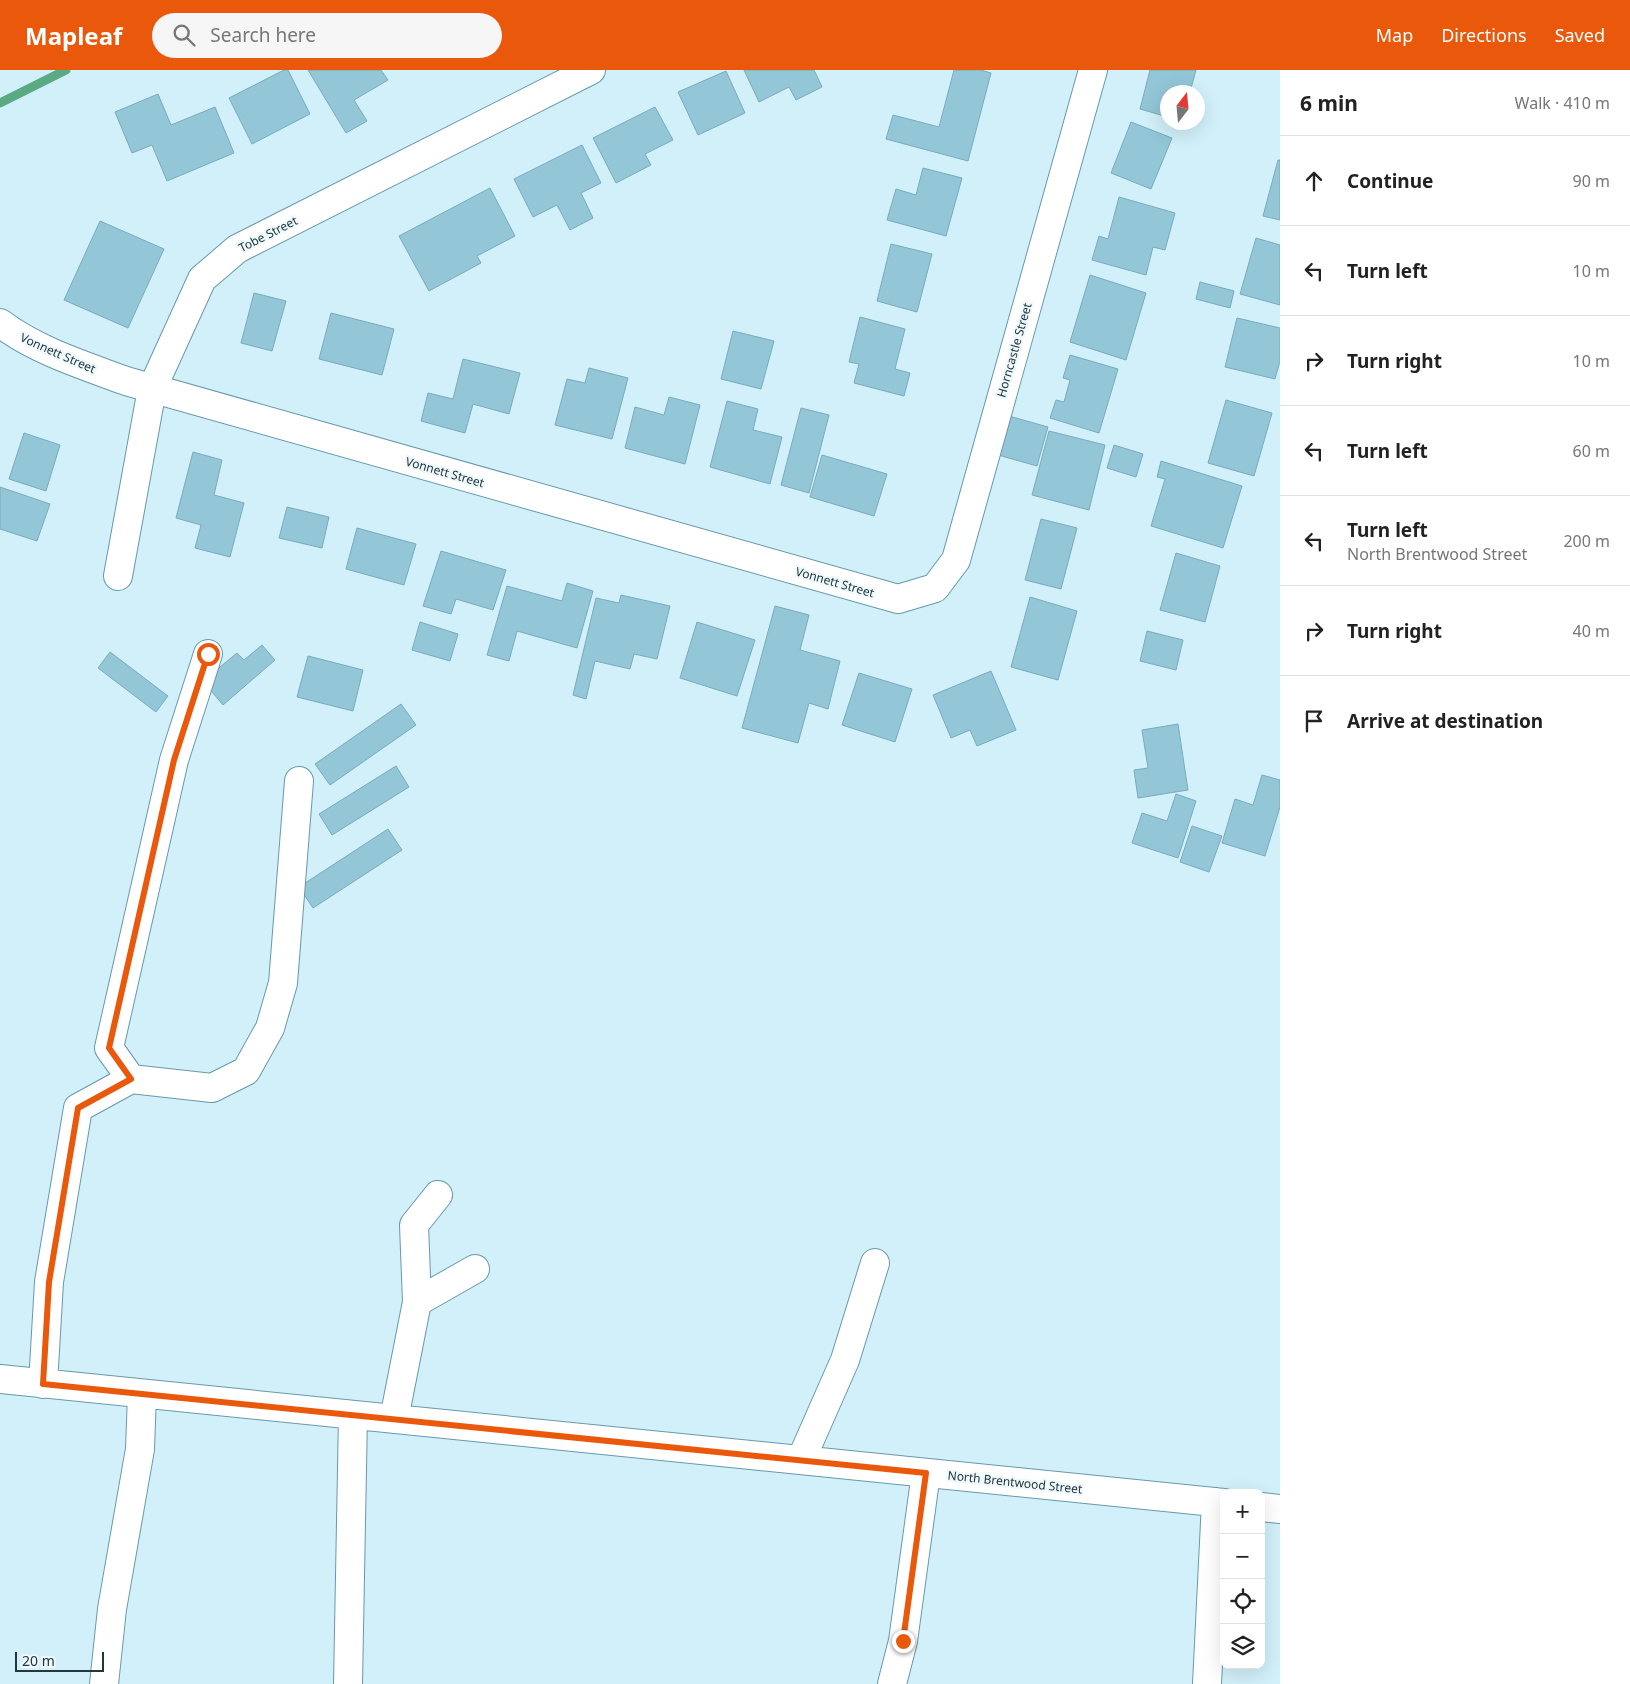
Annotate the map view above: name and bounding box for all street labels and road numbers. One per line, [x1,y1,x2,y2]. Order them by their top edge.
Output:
street label: Tobe Street [236,212,301,256]
street label: Horncastle Street [992,300,1036,399]
street label: Vonnett Street [17,329,99,378]
street label: Vonnett Street [404,453,487,492]
street label: Vonnett Street [794,563,877,602]
street label: North Brentwood Street [947,1466,1084,1498]

